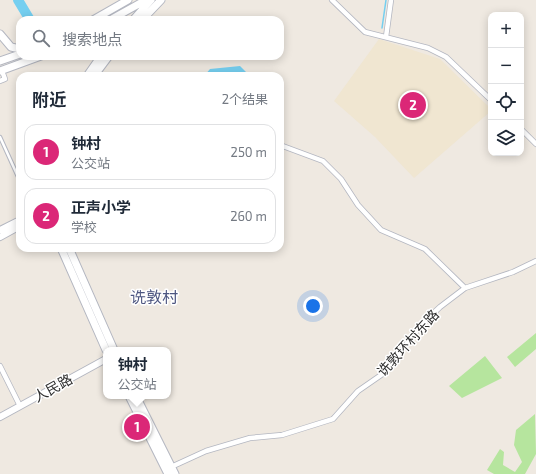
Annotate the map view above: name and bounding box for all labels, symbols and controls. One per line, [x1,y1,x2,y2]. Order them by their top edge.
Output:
map controls [488,12,524,156]
button: + [488,12,524,48]
search box [16,16,284,60]
icon: search [30,27,52,49]
text: 搜索地点 [62,30,122,48]
button: − [488,48,524,84]
button: locate [488,84,524,120]
text: 附近 [32,89,66,109]
pin: 2 [400,90,426,120]
text: 2个结果 [222,91,268,107]
button: layers [488,120,524,156]
text: 钟村 [71,134,101,152]
text: 1 [43,144,49,160]
text: 250 m [231,144,267,160]
text: 公交站 [71,155,110,171]
text: 正声小学 [71,198,131,216]
text: 2 [42,208,50,224]
text: 260 m [230,208,267,224]
text: 学校 [71,219,97,235]
district label: 诜敦村 [130,287,178,306]
your location [303,296,323,316]
street label: 诜敦环村东路 [373,306,442,380]
popup [103,347,171,399]
text: 钟村 [117,355,148,373]
street label: 人民路 [30,370,75,405]
text: 公交站 [117,376,157,392]
pin: 1 [124,412,150,442]

